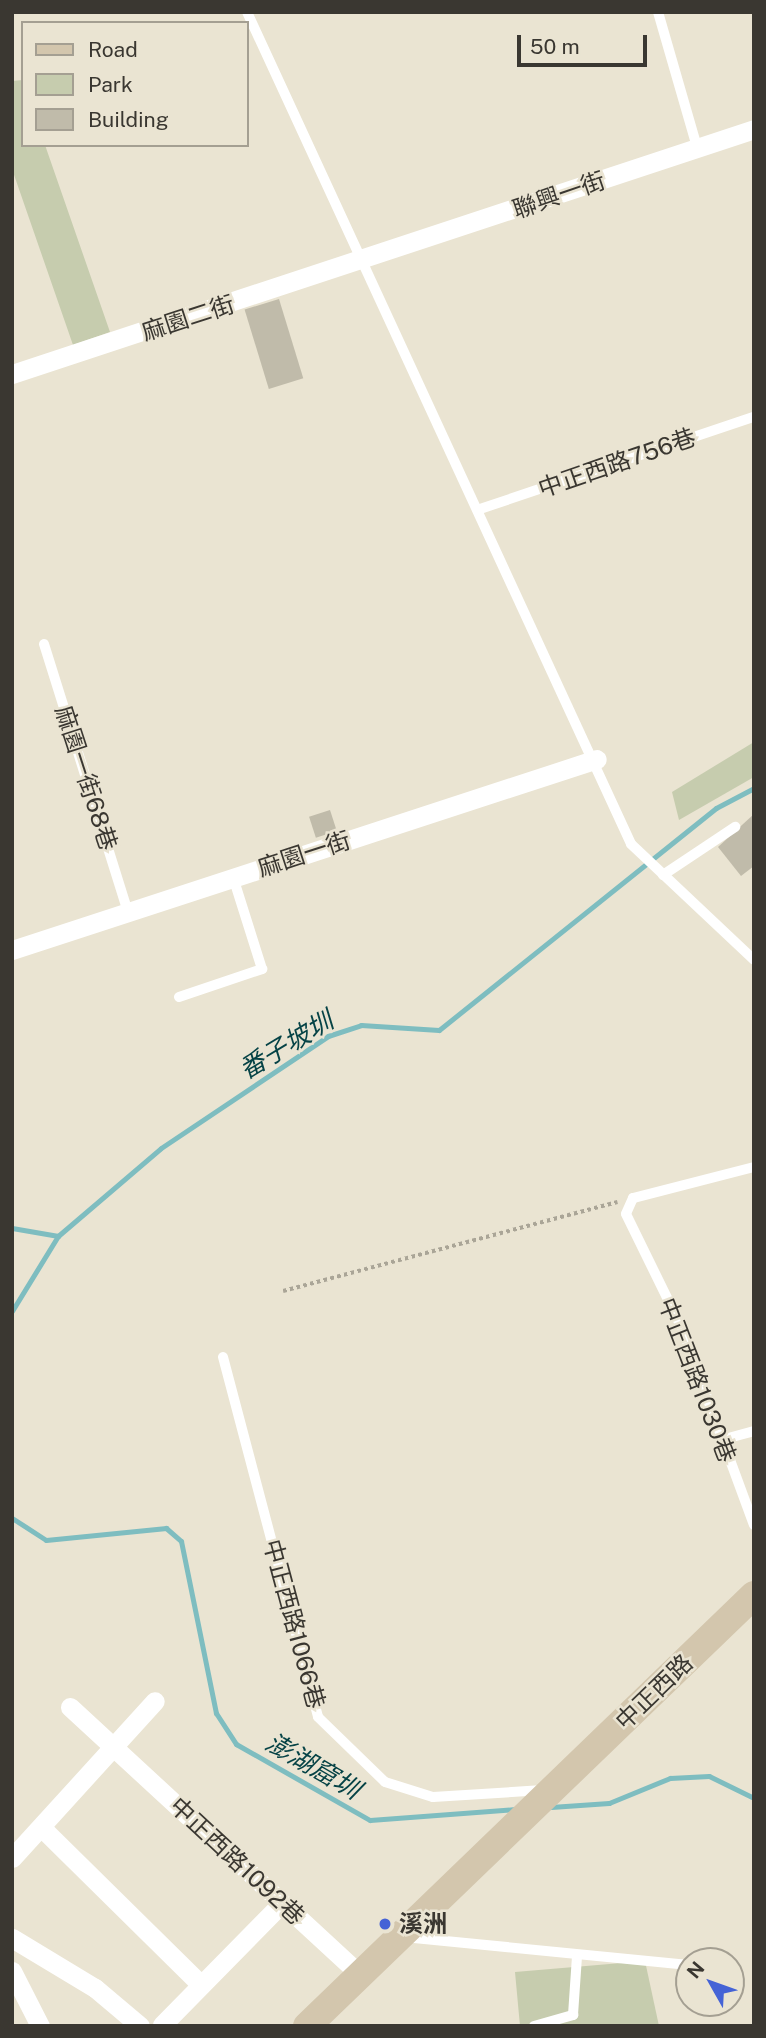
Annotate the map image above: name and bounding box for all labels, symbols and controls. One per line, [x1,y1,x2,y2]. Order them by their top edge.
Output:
legend [21,21,248,147]
scale bar [521,21,650,65]
text: 50 m [530,34,580,59]
text: Road [88,37,138,62]
text: Park [88,72,133,97]
text: Building [88,107,169,132]
street label: 聯興一街 [509,166,609,224]
street label: 麻園二街 [138,289,238,347]
street label: 中正西路756巷 [534,423,700,503]
street label: 麻園一街68巷 [49,702,123,854]
street label: 麻園一街 [254,825,354,883]
water label: 番子坡圳 [233,1005,339,1085]
street label: 中正西路1030巷 [652,1294,742,1466]
street label: 中正西路1066巷 [258,1536,330,1712]
street label: 中正西路 [609,1648,699,1736]
water label: 澎湖窟圳 [260,1726,366,1806]
street label: 中正西路1092巷 [164,1791,310,1931]
place label: 溪洲 [399,1910,447,1938]
marker: 溪洲 [377,1916,393,1932]
north arrow [675,1947,745,2017]
text: N [682,1957,709,1983]

